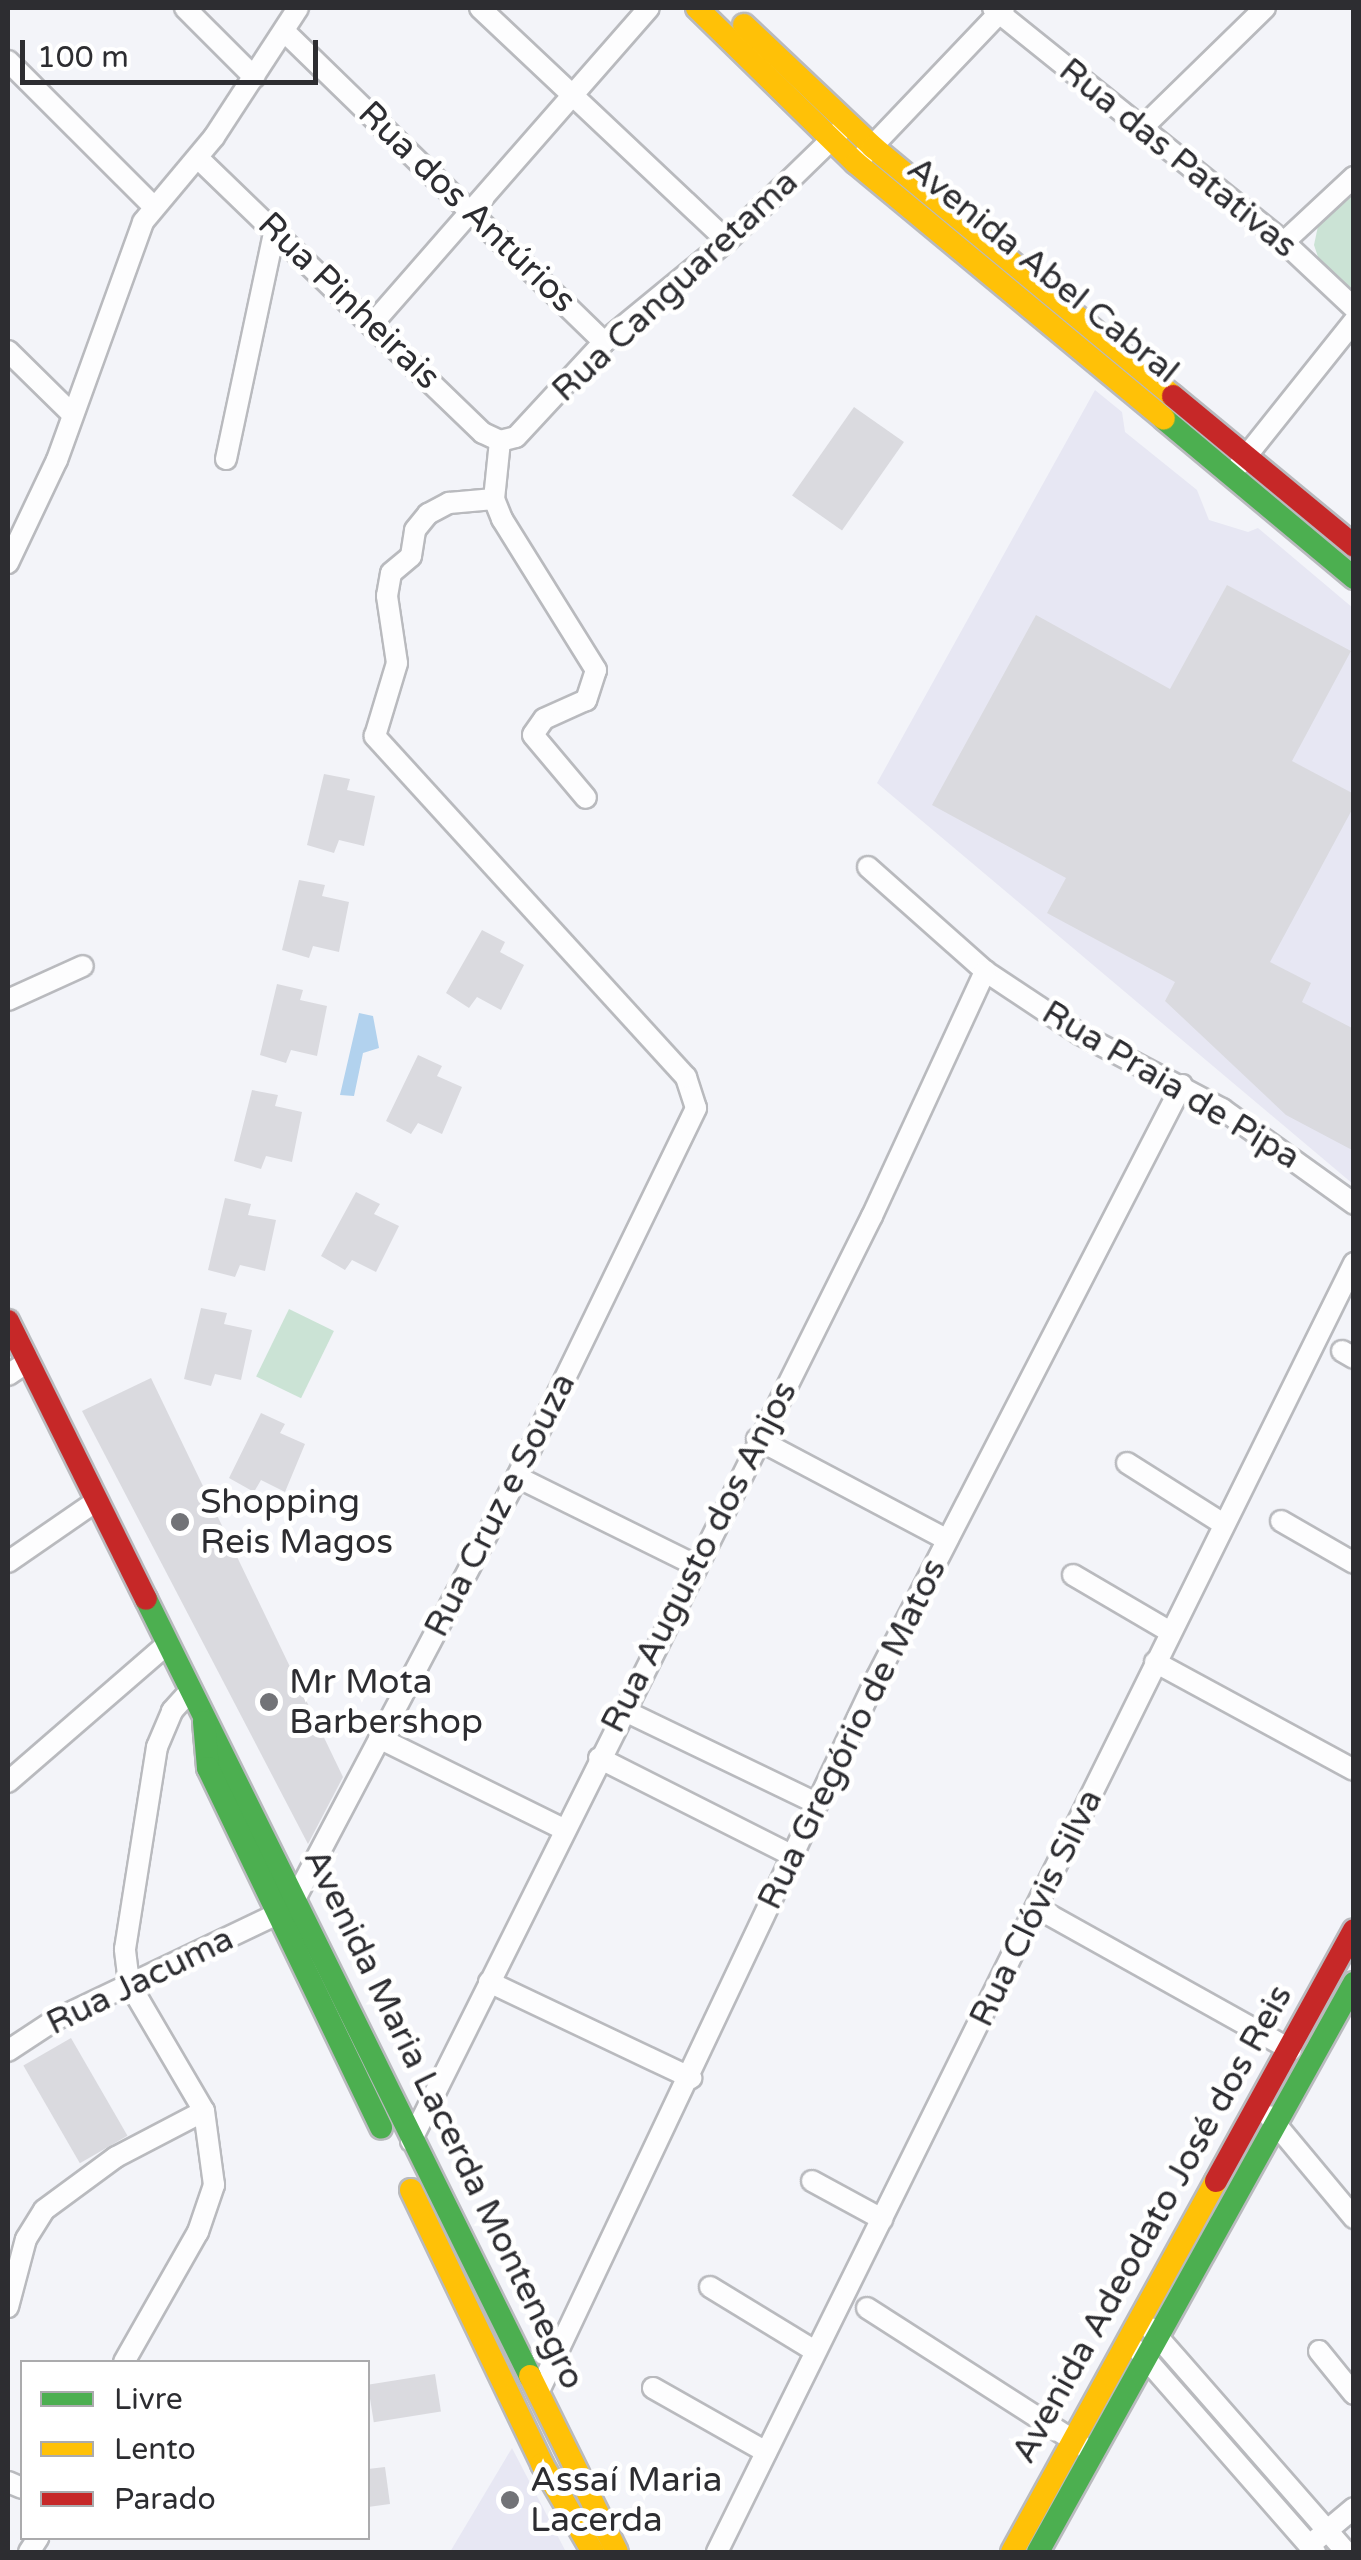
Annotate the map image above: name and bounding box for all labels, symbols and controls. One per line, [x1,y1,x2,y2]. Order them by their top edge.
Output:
scale bar [25,20,322,82]
text: 100 m [37,39,129,76]
street label: Rua das Patativas [1051,49,1305,267]
street label: Rua dos Antúrios [350,93,584,321]
street label: Avenida Abel Cabral [899,148,1187,392]
street label: Rua Canguaretama [543,161,807,411]
street label: Rua Pinheirais [249,204,449,398]
street label: Rua Praia de Pipa [1034,991,1308,1179]
street label: Rua Cruz e Souza [415,1366,585,1644]
street label: Rua Augusto dos Anjos [592,1374,806,1740]
place label: Shopping Reis Magos [200,1481,393,1563]
marker: Shopping Reis Magos [169,1511,191,1533]
street label: Rua Gregório de Matos [749,1552,955,1916]
place label: Mr Mota Barbershop [289,1661,483,1743]
marker: Mr Mota Barbershop [258,1691,280,1713]
street label: Rua Clóvis Silva [960,1782,1112,2034]
street label: Avenida Maria Lacerda Montenegro [295,1842,593,2396]
street label: Rua Jacuma [40,1918,240,2044]
street label: Avenida Adeodato José dos Reis [1003,1978,1301,2470]
legend [20,2360,370,2540]
text: Livre [114,2381,183,2418]
text: Lento [114,2431,196,2468]
place label: Assaí Maria Lacerda [530,2459,722,2541]
text: Parado [114,2481,216,2518]
marker: Assaí Maria Lacerda [499,2489,521,2511]

